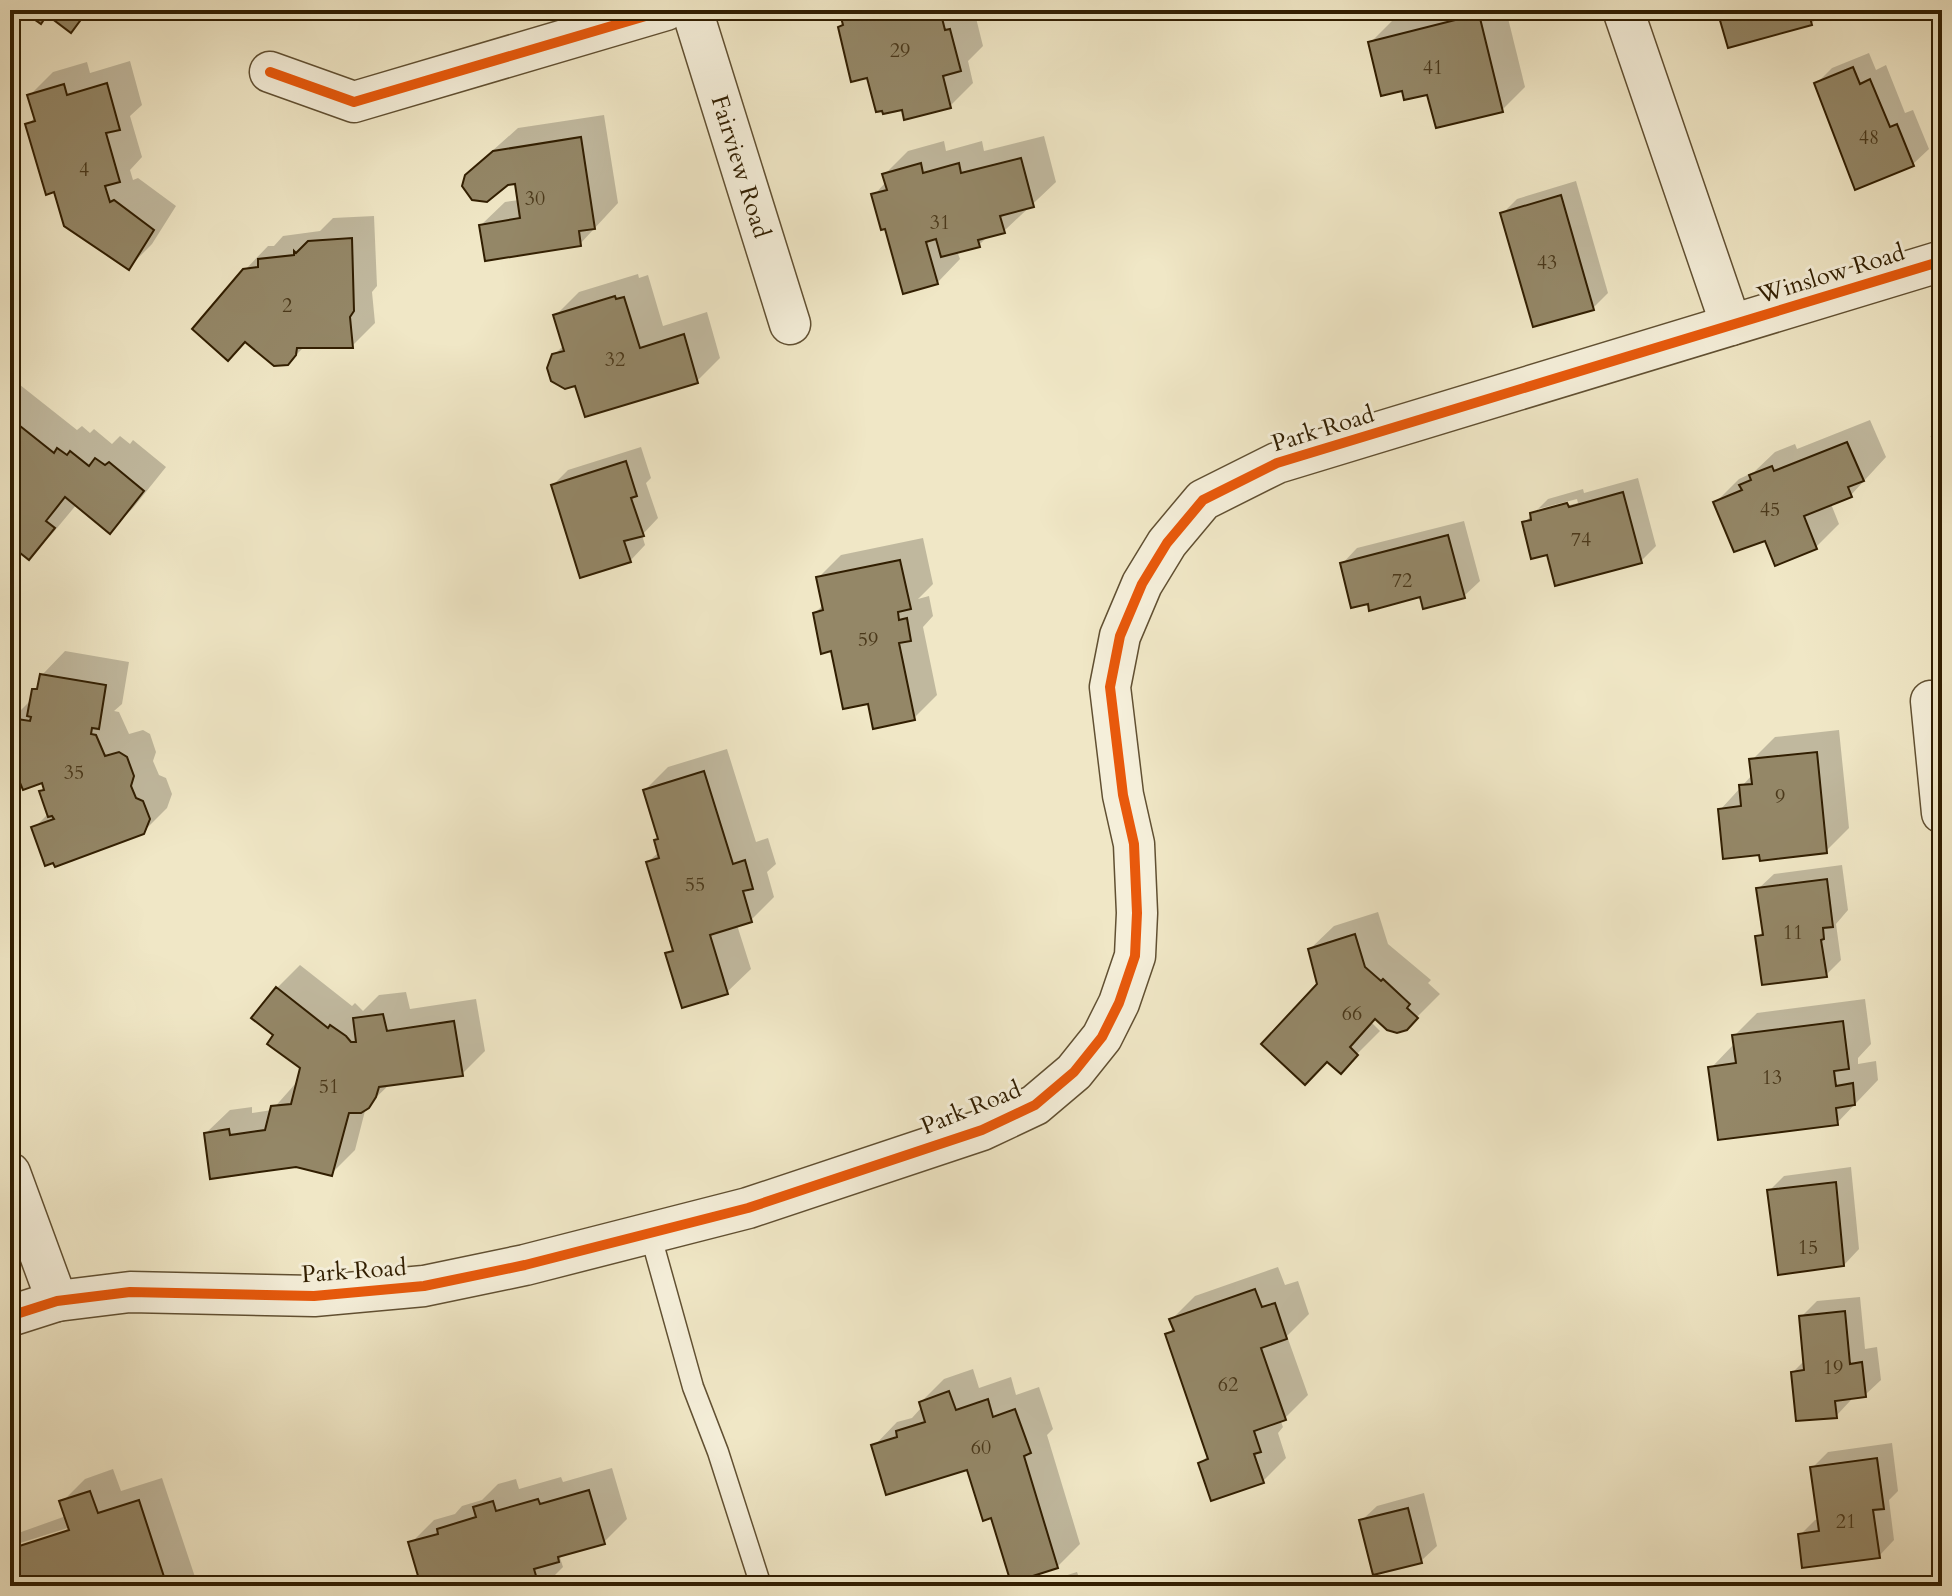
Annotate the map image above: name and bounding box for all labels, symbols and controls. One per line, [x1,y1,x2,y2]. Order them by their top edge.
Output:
house number: 29 [890,37,910,64]
house number: 41 [1423,54,1443,81]
street label: Fairview Road [703,91,779,242]
house number: 48 [1859,124,1879,151]
house number: 4 [79,156,89,183]
house number: 30 [525,185,545,212]
house number: 31 [930,209,950,236]
street label: Winslow Road [1752,236,1909,312]
house number: 43 [1537,249,1557,276]
house number: 2 [282,292,292,319]
house number: 32 [605,346,625,373]
street label: Park Road [1268,398,1378,460]
house number: 45 [1760,496,1780,523]
house number: 74 [1571,526,1591,553]
house number: 72 [1392,567,1412,594]
house number: 59 [858,626,878,653]
house number: 35 [64,759,84,786]
house number: 9 [1775,783,1785,810]
house number: 55 [685,871,705,898]
house number: 11 [1783,919,1803,946]
house number: 66 [1342,1000,1362,1027]
house number: 13 [1762,1064,1782,1091]
house number: 51 [319,1073,339,1100]
street label: Park Road [916,1073,1026,1143]
house number: 15 [1798,1234,1818,1261]
street label: Park Road [300,1251,408,1291]
house number: 19 [1823,1354,1843,1381]
house number: 62 [1218,1371,1238,1398]
house number: 60 [971,1434,991,1461]
house number: 21 [1836,1508,1856,1535]

